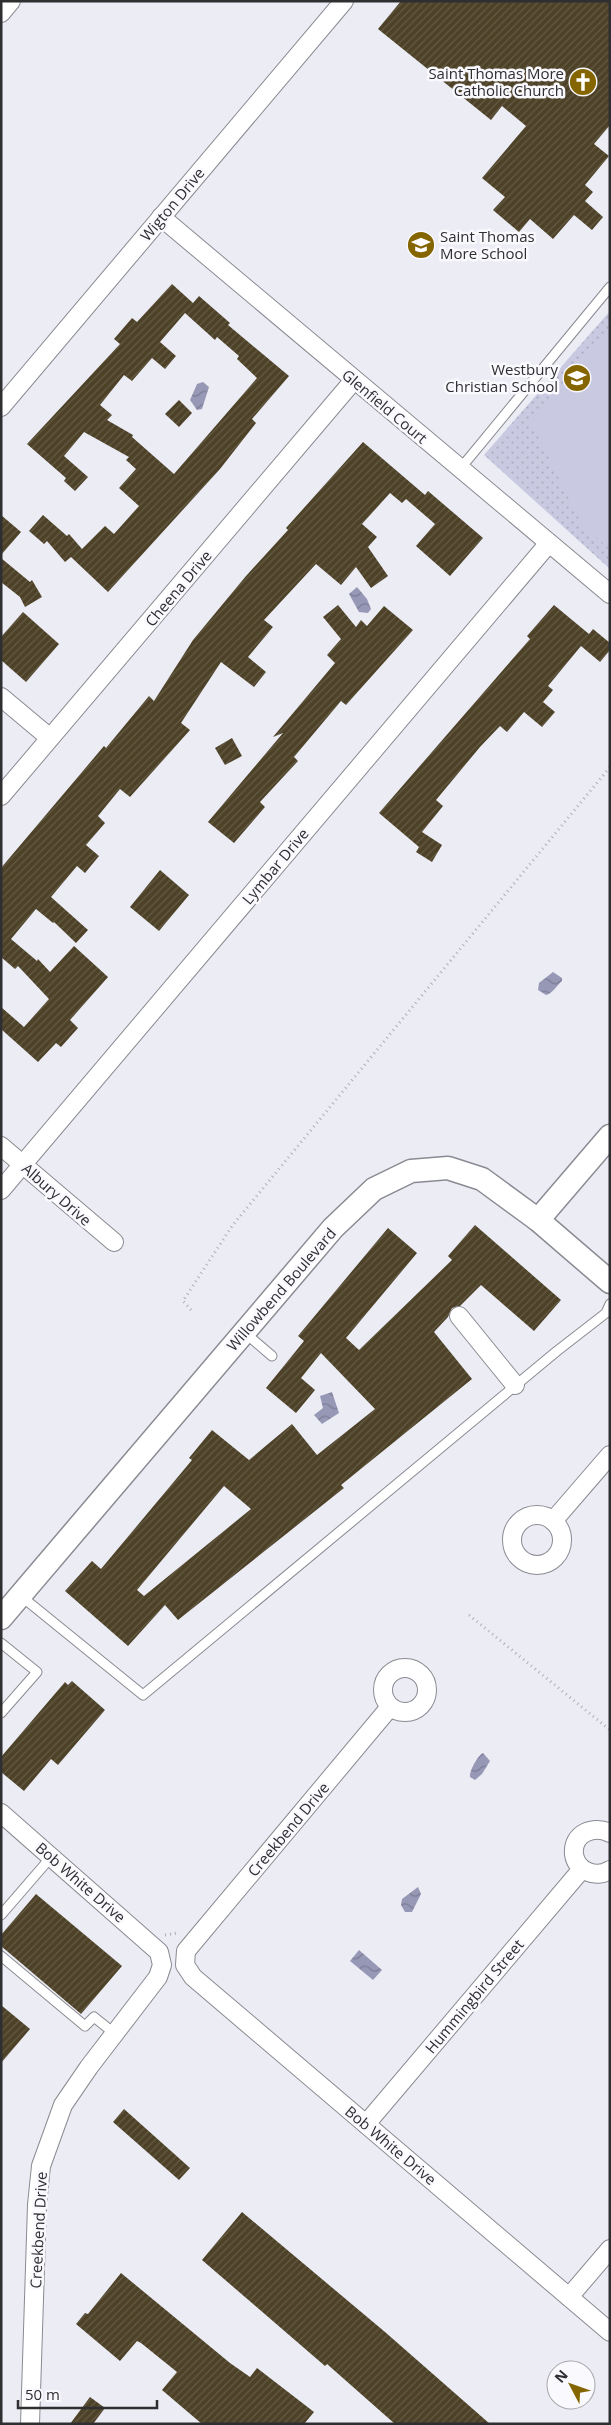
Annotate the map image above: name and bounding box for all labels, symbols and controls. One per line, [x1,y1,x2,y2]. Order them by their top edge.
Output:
place label: Saint Thomas More Catholic Church [428,63,564,100]
church icon: Saint Thomas More Catholic Church [568,67,598,97]
street label: Wigton Drive [135,163,209,245]
place label: Saint Thomas More School [440,226,535,263]
school or university icon: Saint Thomas More School [406,230,436,260]
place label: Westbury Christian School [445,359,558,396]
school or university icon: Westbury Christian School [562,363,592,393]
street label: Glenfield Court [338,364,432,448]
street label: Cheena Drive [140,546,216,630]
street label: Lymbar Drive [237,824,313,908]
street label: Albury Drive [18,1158,96,1230]
street label: Willowbend Boulevard [222,1223,340,1355]
street label: Creekbend Drive [243,1778,333,1880]
street label: Bob White Drive [32,1837,130,1927]
street label: Hummingbird Street [420,1935,528,2057]
street label: Bob White Drive [341,2101,441,2189]
street label: Creekbend Drive [25,2171,51,2289]
north arrow [546,2360,596,2410]
text: N [550,2366,572,2387]
scale bar [18,2378,156,2410]
text: 50 m [25,2384,60,2404]

